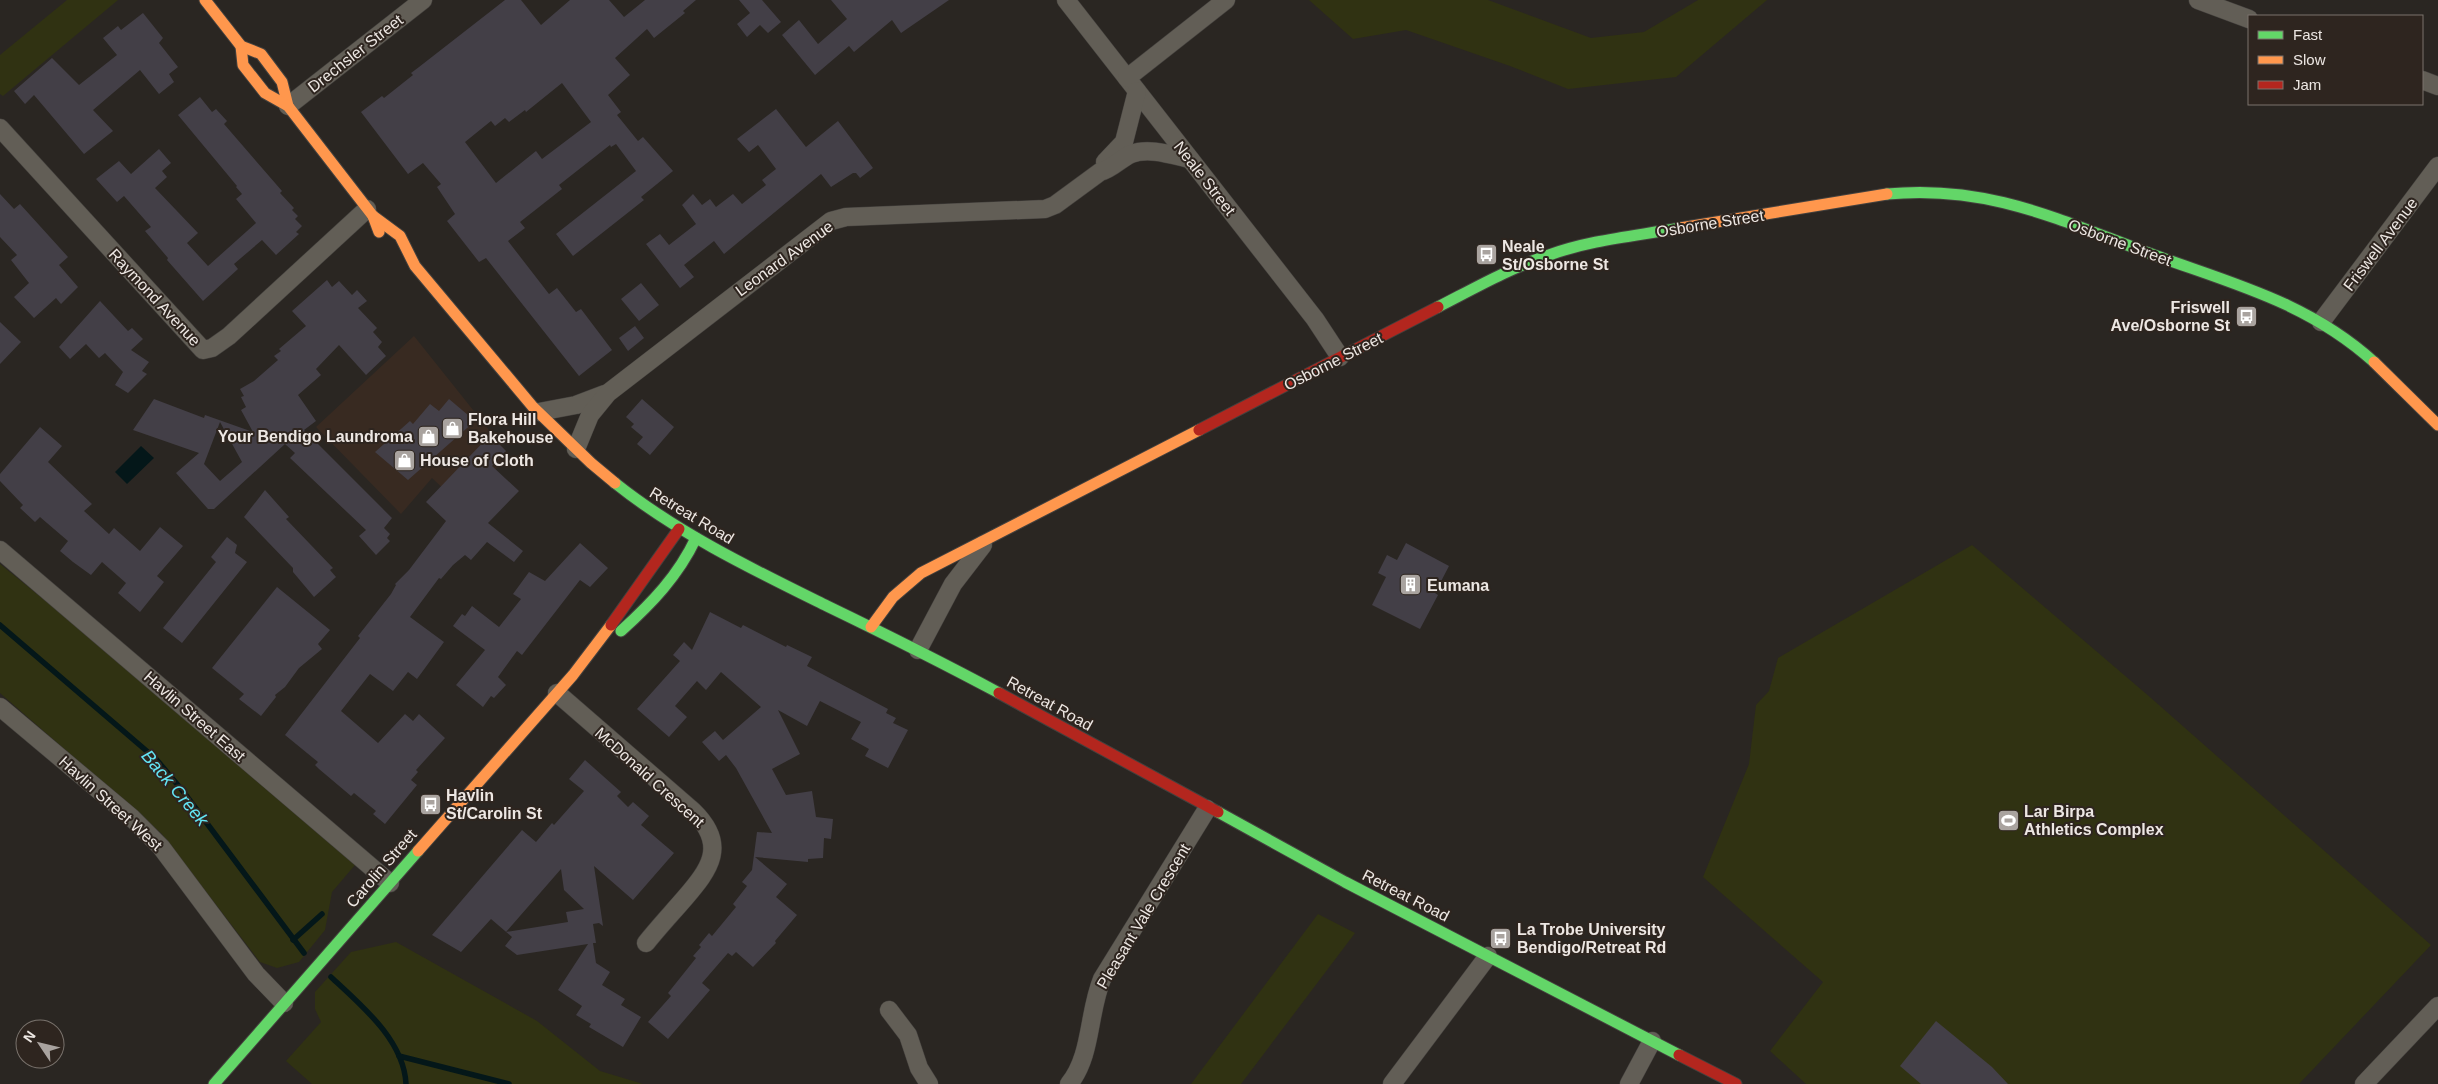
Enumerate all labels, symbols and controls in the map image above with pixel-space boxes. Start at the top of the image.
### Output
street label: Drechsler Street [305,11,407,96]
legend [2248,15,2423,105]
text: Fast [2293,26,2323,43]
text: Slow [2293,51,2326,68]
text: Jam [2293,76,2321,93]
street label: Neale Street [1171,138,1239,219]
street label: Friswell Avenue [2340,194,2421,294]
street label: Osborne Street [1655,207,1766,240]
street label: Osborne Street [2066,216,2174,269]
street label: Leonard Avenue [732,217,836,299]
place label: Neale St/Osborne St [1502,238,1609,273]
bus stop icon: Neale St/Osborne St [1474,243,1498,267]
street label: Raymond Avenue [105,245,204,349]
place label: Friswell Ave/Osborne St [2111,299,2231,334]
bus stop icon: Friswell Ave/Osborne St [2234,304,2258,328]
street label: Osborne Street [1281,329,1386,394]
place label: Flora Hill Bakehouse [468,411,553,446]
shop icon: Flora Hill Bakehouse [440,416,464,440]
shop icon: Your Bendigo Laundroma [417,424,441,448]
place label: Your Bendigo Laundroma [218,428,413,445]
shop icon: House of Cloth [392,448,416,472]
place label: House of Cloth [420,452,534,469]
street label: Retreat Road [647,484,737,547]
building icon: Eumana [1399,573,1423,597]
place label: Eumana [1427,577,1489,594]
street label: Havlin Street East [141,668,249,765]
street label: Retreat Road [1004,673,1095,734]
street label: McDonald Crescent [592,724,708,831]
water label: Back Creek [137,746,213,831]
street label: Havlin Street West [56,753,166,854]
place label: Havlin St/Carolin St [446,787,543,822]
bus stop icon: Havlin St/Carolin St [418,792,442,816]
place label: Lar Birpa Athletics Complex [2024,803,2164,838]
sports icon: Lar Birpa Athletics Complex [1996,808,2020,832]
street label: Carolin Street [343,825,420,911]
street label: Pleasant Vale Crescent [1093,840,1194,992]
street label: Retreat Road [1360,866,1452,925]
place label: La Trobe University Bendigo/Retreat Rd [1517,921,1666,956]
bus stop icon: La Trobe University Bendigo/Retreat Rd [1489,926,1513,950]
north arrow [15,1019,65,1069]
text: N [20,1028,39,1045]

